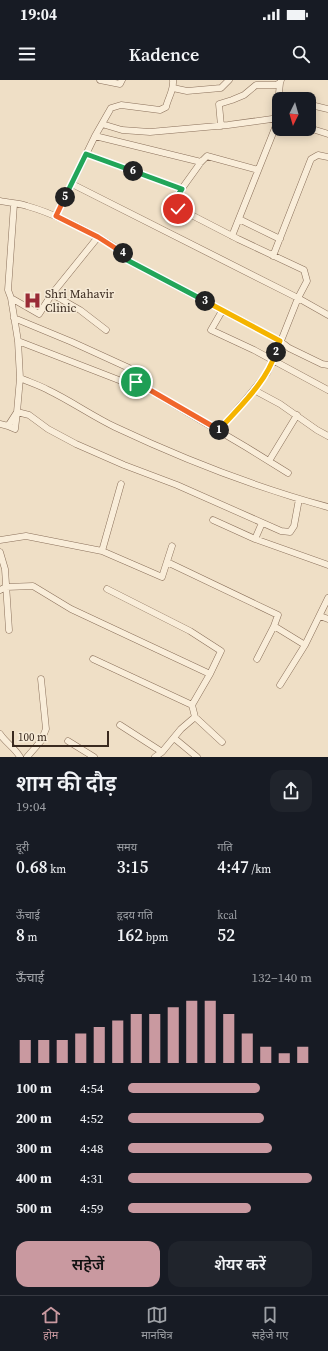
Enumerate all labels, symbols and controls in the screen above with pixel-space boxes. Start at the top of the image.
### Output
text: 19:04 [20,4,57,25]
text: Kadence [129,42,199,67]
icon: menu [16,43,38,65]
icon: search [290,43,312,65]
north arrow [272,92,316,136]
map controls [272,92,316,136]
pin: 6 [123,161,143,181]
text: 6 [130,163,136,178]
pin: 5 [55,187,75,207]
text: 5 [62,189,68,204]
pin [161,192,195,226]
icon: check [167,198,189,220]
pin: 4 [113,243,133,263]
text: 4 [120,245,126,260]
place label: Shri Mahavir Clinic [45,286,114,316]
hospital icon: Shri Mahavir Clinic [22,291,42,311]
pin: 3 [195,291,215,311]
text: 3 [202,293,208,308]
pin: 2 [266,342,286,362]
text: 2 [273,344,279,359]
pin [119,365,153,399]
icon: arrive [125,371,147,393]
pin: 1 [209,420,229,440]
text: 1 [216,422,222,437]
scale bar [12,729,109,748]
text: 100 m [18,730,47,745]
text: शाम की दौड़ [16,768,116,798]
button: share [270,770,312,812]
text: 19:04 [16,798,46,815]
text: दूरी [16,840,29,855]
text: समय [117,840,137,855]
text: गति [217,840,233,855]
text: 0.68 [16,855,48,879]
text: 3:15 [117,855,148,879]
text: 4:47 [217,855,249,879]
text: km [48,862,66,877]
text: /km [249,862,271,877]
text: ऊँचाई [16,908,40,923]
text: हृदय गति [117,908,153,923]
text: kcal [217,908,237,923]
text: 8 [16,923,25,947]
text: 162 [117,923,143,947]
text: 52 [217,923,235,947]
text: m [25,930,37,945]
text: bpm [143,930,168,945]
text: ऊँचाई [16,969,44,986]
text: 132–140 m [252,969,312,986]
text: 100 m [16,1080,52,1097]
text: 4:54 [80,1080,103,1097]
text: 200 m [16,1110,52,1127]
text: 4:52 [80,1110,103,1127]
text: 300 m [16,1140,52,1157]
text: 4:48 [80,1140,103,1157]
text: 400 m [16,1170,52,1187]
text: 4:31 [80,1170,103,1187]
text: 500 m [16,1200,52,1217]
text: 4:59 [80,1200,103,1217]
button: सहेजें [16,1241,160,1287]
button: शेयर करें [168,1241,312,1287]
tab: होम [40,1304,62,1343]
tab: मानचित्र [141,1304,173,1343]
tab: सहेजे गए [252,1304,288,1343]

